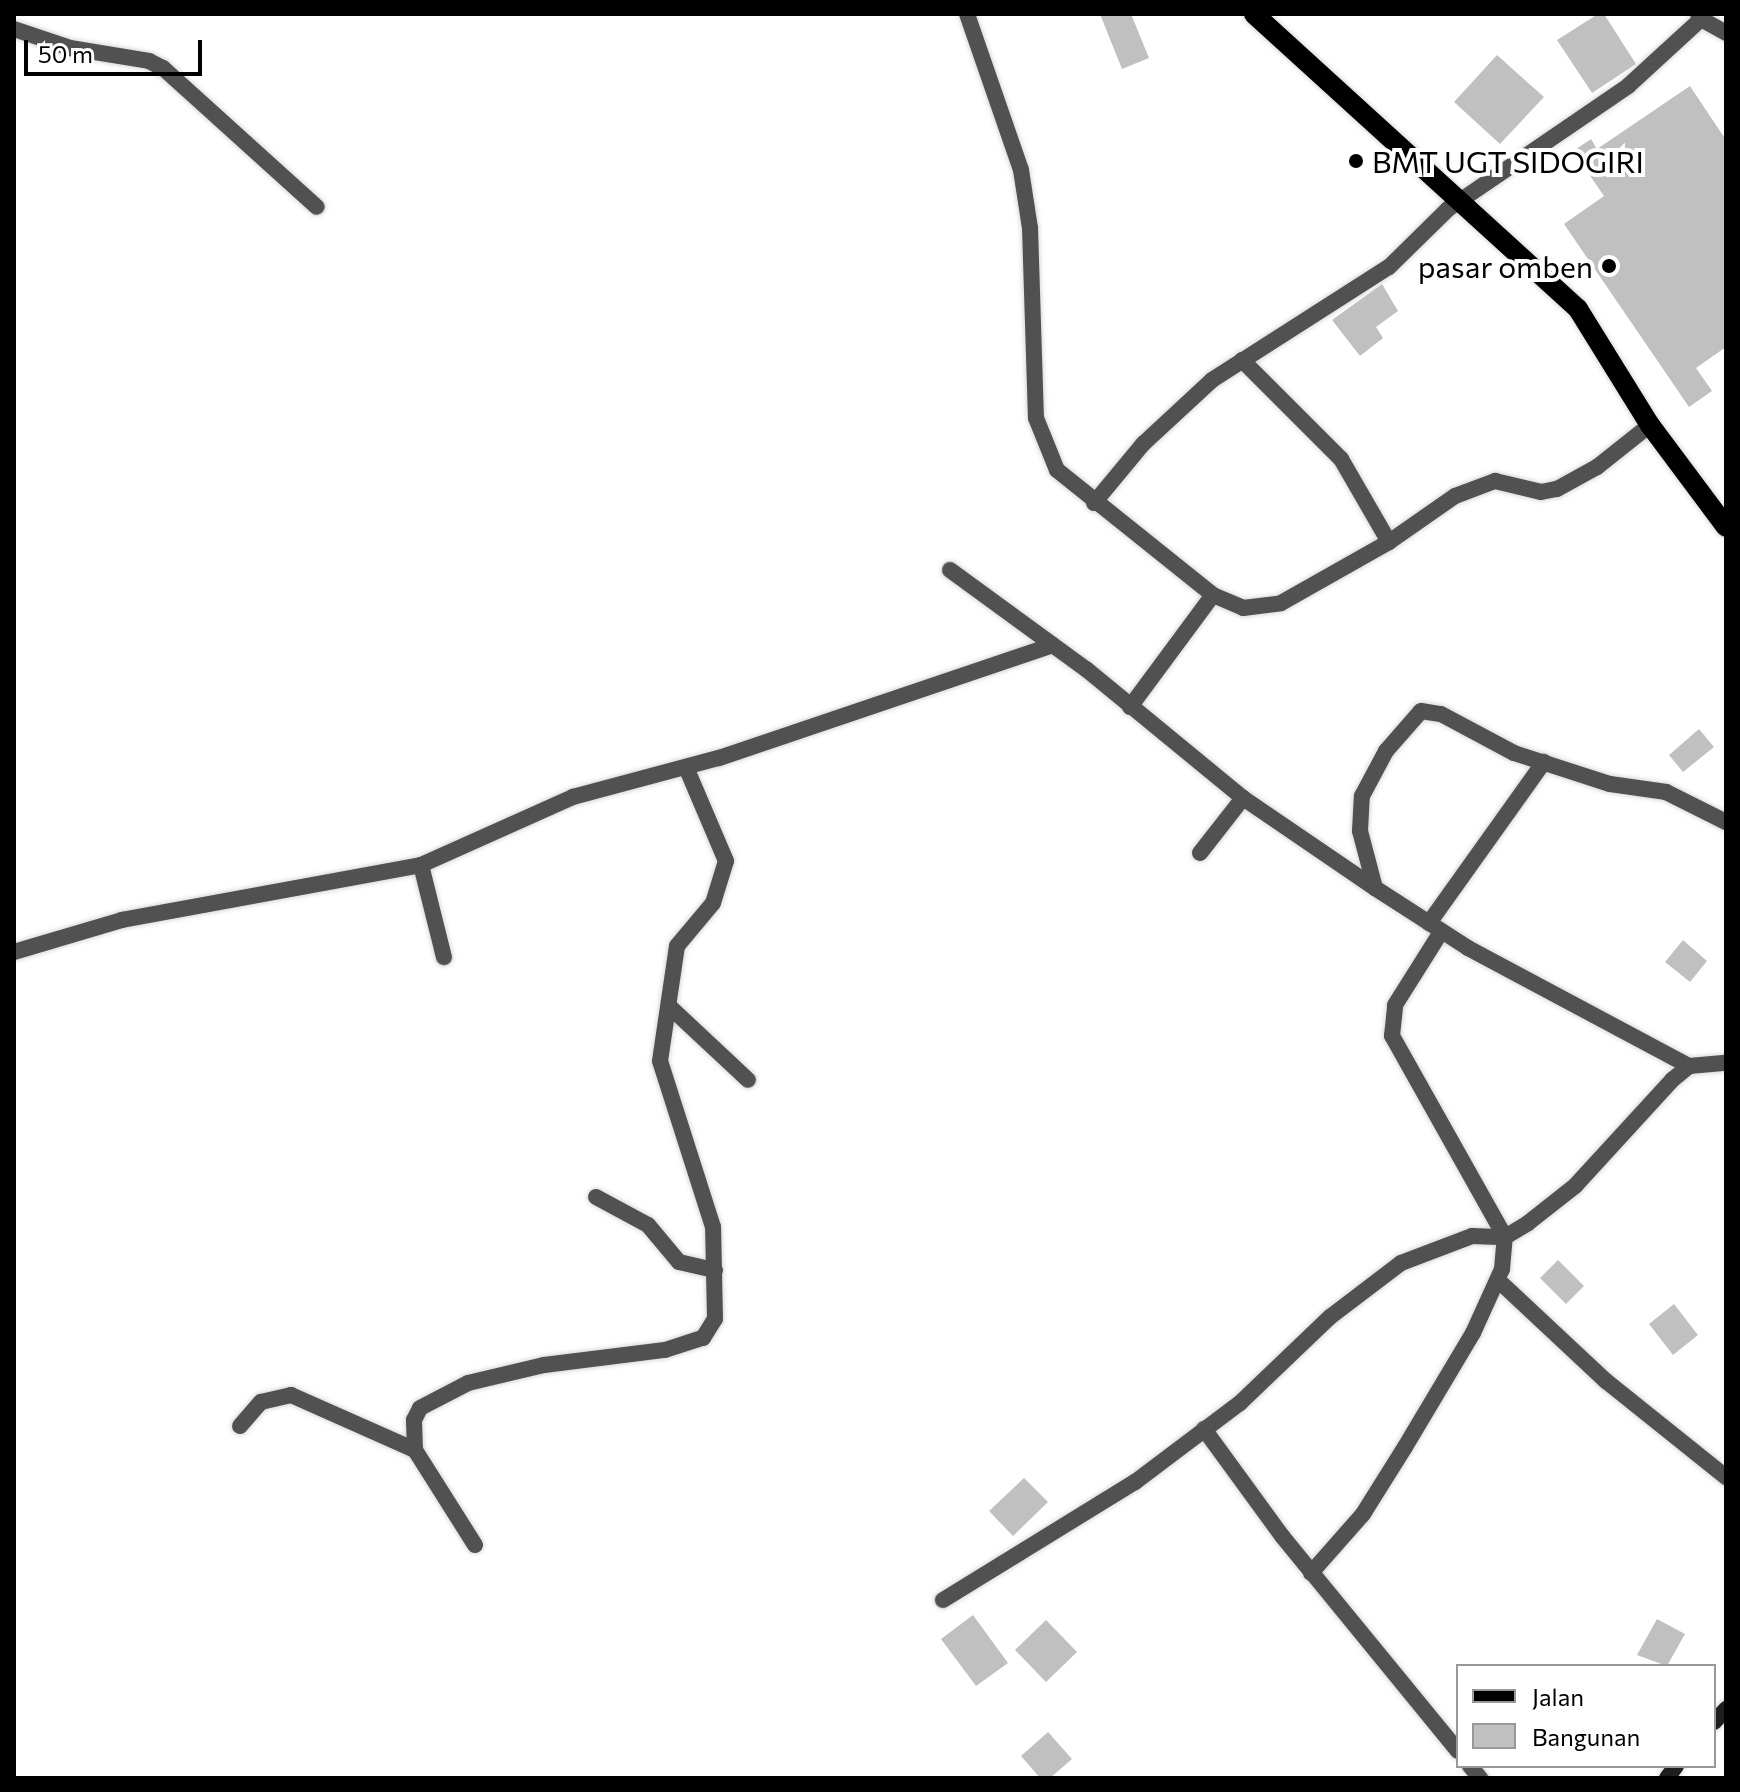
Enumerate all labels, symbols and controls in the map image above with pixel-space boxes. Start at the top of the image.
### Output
scale bar [28,24,206,74]
text: 50 m [38,39,93,68]
place label: BMT UGT SIDOGIRI [1372,143,1644,179]
marker: BMT UGT SIDOGIRI [1347,152,1365,170]
place label: pasar omben [1418,248,1593,284]
marker: pasar omben [1600,257,1618,275]
legend [1456,1664,1716,1768]
text: Jalan [1532,1682,1584,1711]
text: Bangunan [1532,1722,1640,1751]

